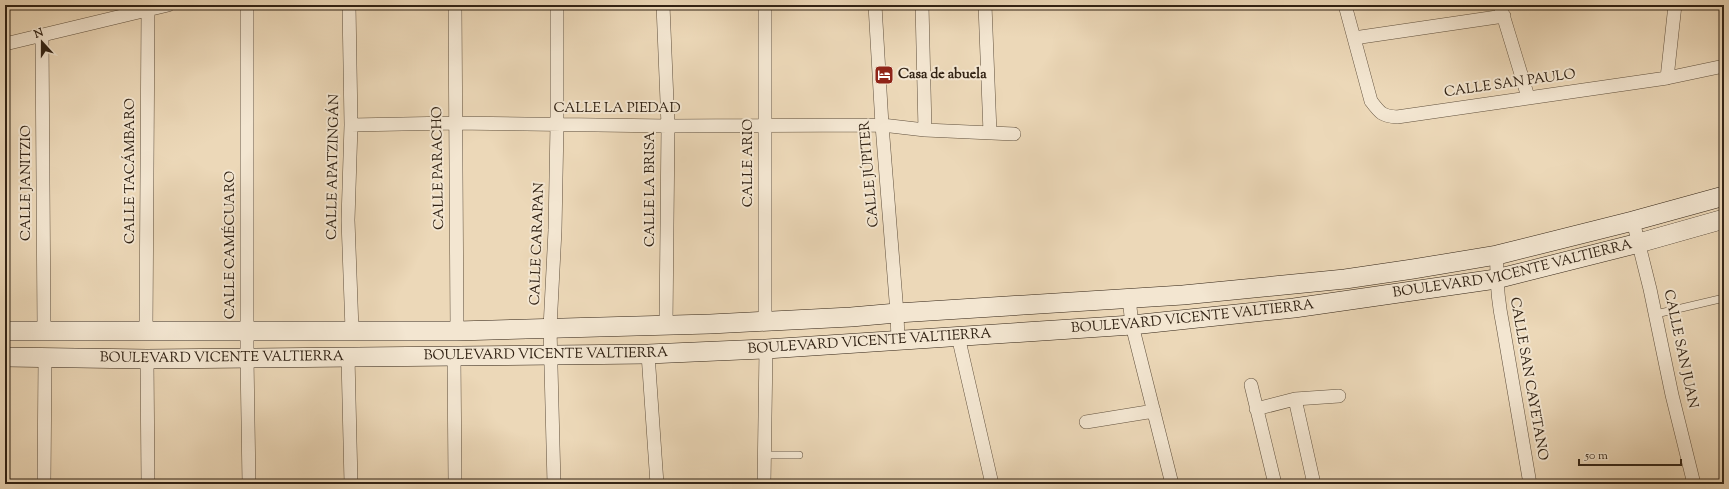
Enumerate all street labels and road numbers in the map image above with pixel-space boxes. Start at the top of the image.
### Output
street label: CALLE SAN PAULO [1443,65,1577,103]
street label: CALLE APATZINGÁN [323,94,345,240]
street label: CALLE TACÁMBARO [121,98,141,244]
street label: CALLE LA PIEDAD [554,99,680,119]
street label: CALLE PARACHO [428,106,450,230]
street label: CALLE ARIO [739,119,759,207]
street label: CALLE JÚPITER [855,120,885,228]
street label: CALLE JANITZIO [17,125,37,241]
street label: CALLE LA BRISA [641,130,661,247]
street label: CALLE CAMÉCUARO [221,171,241,319]
street label: CALLE CARAPAN [526,182,550,306]
street label: BOULEVARD VICENTE VALTIERRA [1392,235,1635,304]
street label: CALLE SAN JUAN [1658,288,1702,410]
street label: BOULEVARD VICENTE VALTIERRA [1070,295,1316,339]
street label: CALLE SAN CAYETANO [1504,296,1552,462]
street label: BOULEVARD VICENTE VALTIERRA [747,324,993,360]
street label: BOULEVARD VICENTE VALTIERRA [424,343,669,366]
street label: BOULEVARD VICENTE VALTIERRA [100,347,345,369]

